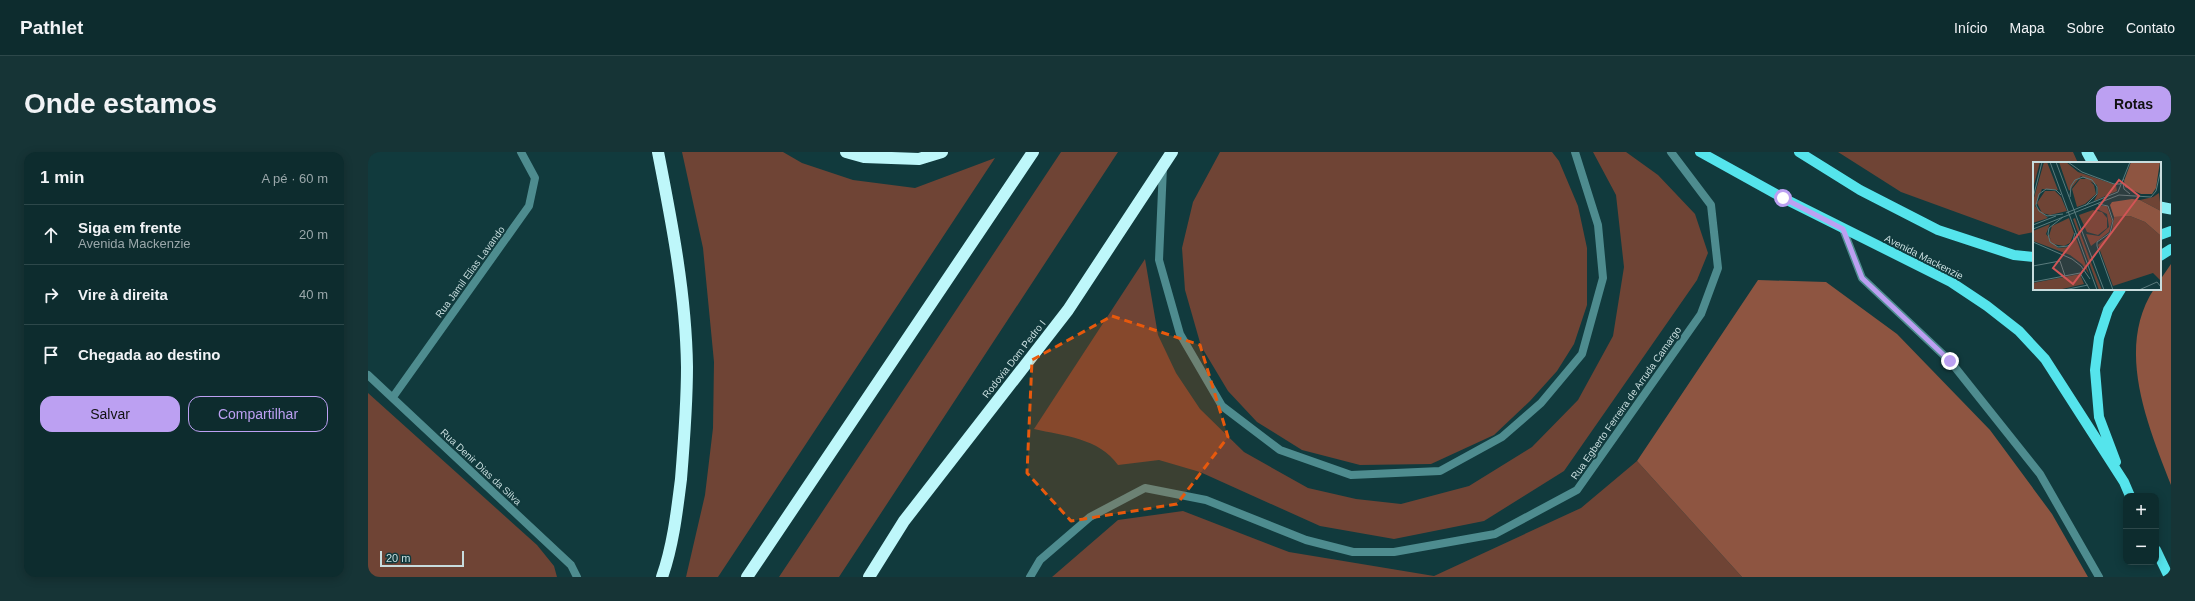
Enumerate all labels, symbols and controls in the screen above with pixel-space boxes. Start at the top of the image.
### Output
text: Pathlet [20,17,83,38]
text: Início [1954,20,1988,36]
text: Mapa [2010,20,2045,36]
text: Sobre [2067,20,2104,36]
text: Contato [2126,20,2175,36]
button: Rotas [2096,86,2171,122]
text: Onde estamos [24,88,217,119]
inset map [2033,162,2161,290]
text: 1 min [40,168,84,187]
text: A pé · 60 m [262,171,328,186]
route start [1774,189,1792,207]
text: Siga em frente [78,219,181,236]
icon: ahead [40,224,62,246]
street label: Rua Jamil Elias Lavando [433,224,507,320]
text: 20 m [299,227,328,242]
street label: Avenida Mackenzie [1883,232,1965,282]
text: Avenida Mackenzie [78,236,191,251]
icon: right [40,284,62,306]
text: Vire à direita [78,286,168,303]
text: 40 m [299,287,328,302]
street label: Rodovia Dom Pedro I [980,318,1048,400]
street label: Rua Egberto Ferreira de Arruda Camargo [1569,324,1684,482]
icon: arrive [40,344,62,366]
text: Chegada ao destino [78,346,221,363]
route end [1941,352,1959,370]
button: Salvar [40,396,180,432]
button: Compartilhar [188,396,328,432]
street label: Rua Denir Dias da Silva [438,427,524,508]
map controls [2123,493,2159,565]
button: + [2123,493,2159,529]
button: − [2123,529,2159,565]
scale bar [380,549,464,568]
text: 20 m [386,552,410,564]

